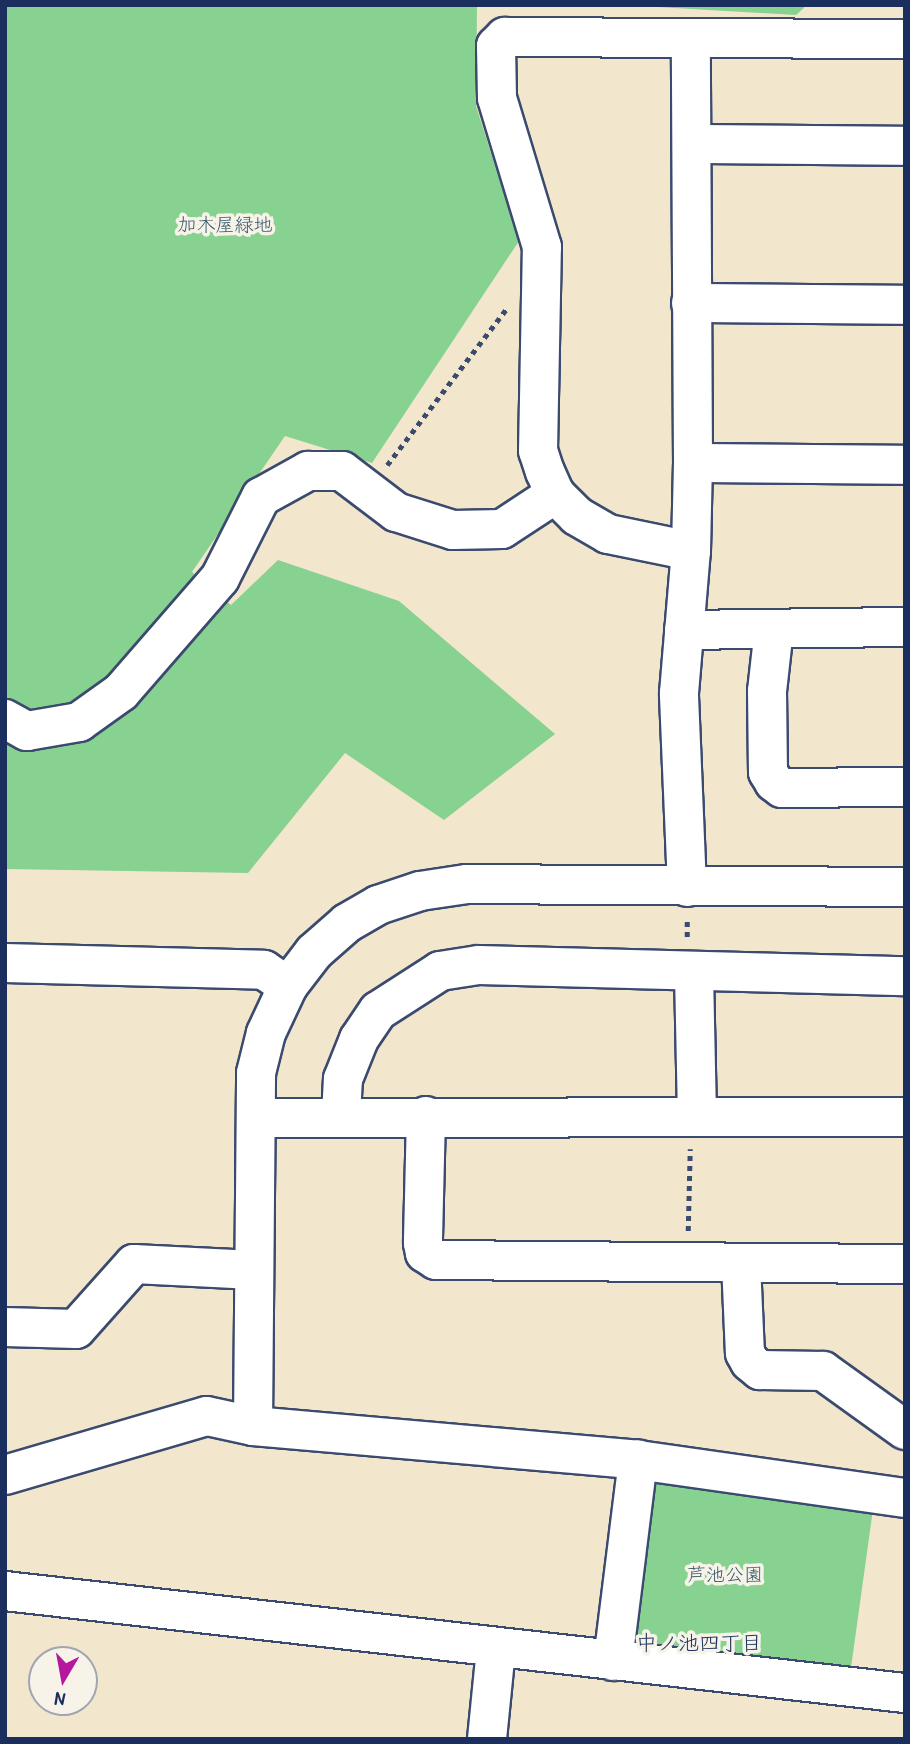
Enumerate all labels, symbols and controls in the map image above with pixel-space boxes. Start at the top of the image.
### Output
park label: 加木屋緑地 [178,214,272,236]
park label: 芦池公園 [687,1564,763,1586]
district label: 中ノ池四丁目 [636,1630,762,1656]
north arrow [28,1646,98,1716]
text: N [52,1686,67,1713]

